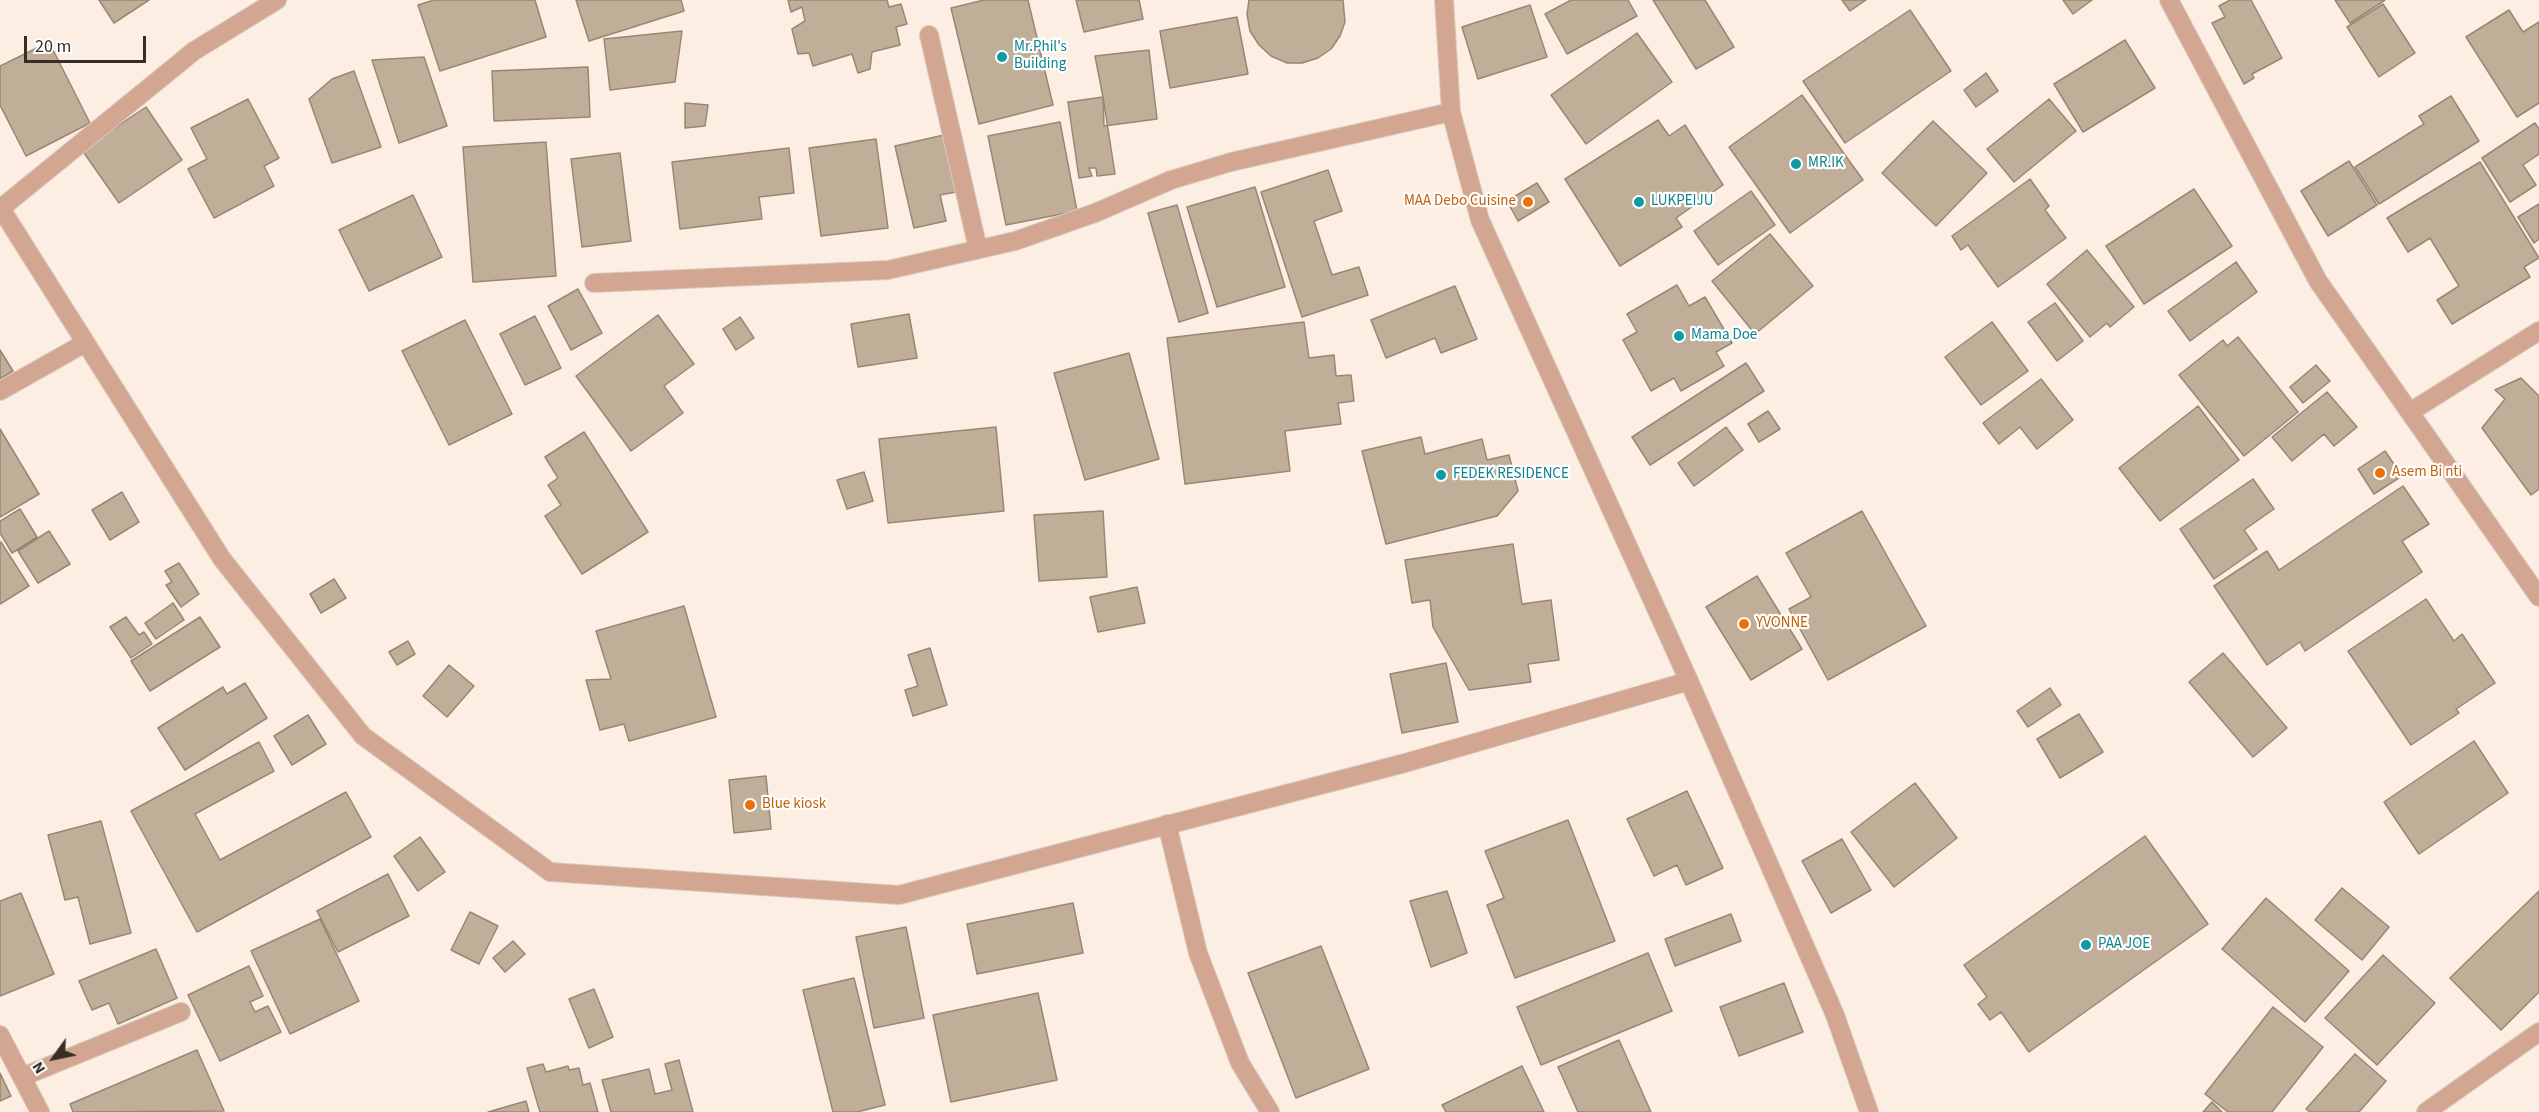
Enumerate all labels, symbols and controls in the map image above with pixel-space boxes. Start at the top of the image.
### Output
scale bar [27,24,148,62]
text: 20 m [35,34,71,59]
place label: Mr.Phil's Building [1014,39,1067,74]
marker: Mr.Phil's Building [995,50,1009,64]
place label: MR.IK [1808,155,1844,173]
marker: MR.IK [1789,157,1803,171]
place label: MAA Debo Cuisine [1404,193,1516,211]
place label: LUKPEIJU [1651,193,1713,211]
marker: MAA Debo Cuisine [1521,195,1535,209]
marker: LUKPEIJU [1632,195,1646,209]
place label: Mama Doe [1691,327,1757,345]
marker: Mama Doe [1672,329,1686,343]
place label: Asem Bi nti [2392,464,2462,482]
place label: FEDEK RESIDENCE [1453,466,1569,484]
marker: Asem Bi nti [2373,466,2387,480]
marker: FEDEK RESIDENCE [1434,468,1448,482]
place label: YVONNE [1756,615,1808,633]
marker: YVONNE [1737,617,1751,631]
place label: Blue kiosk [762,796,826,814]
marker: Blue kiosk [743,798,757,812]
place label: PAA JOE [2098,936,2150,954]
marker: PAA JOE [2079,938,2093,952]
north arrow [24,1028,84,1088]
text: N [27,1057,51,1078]

